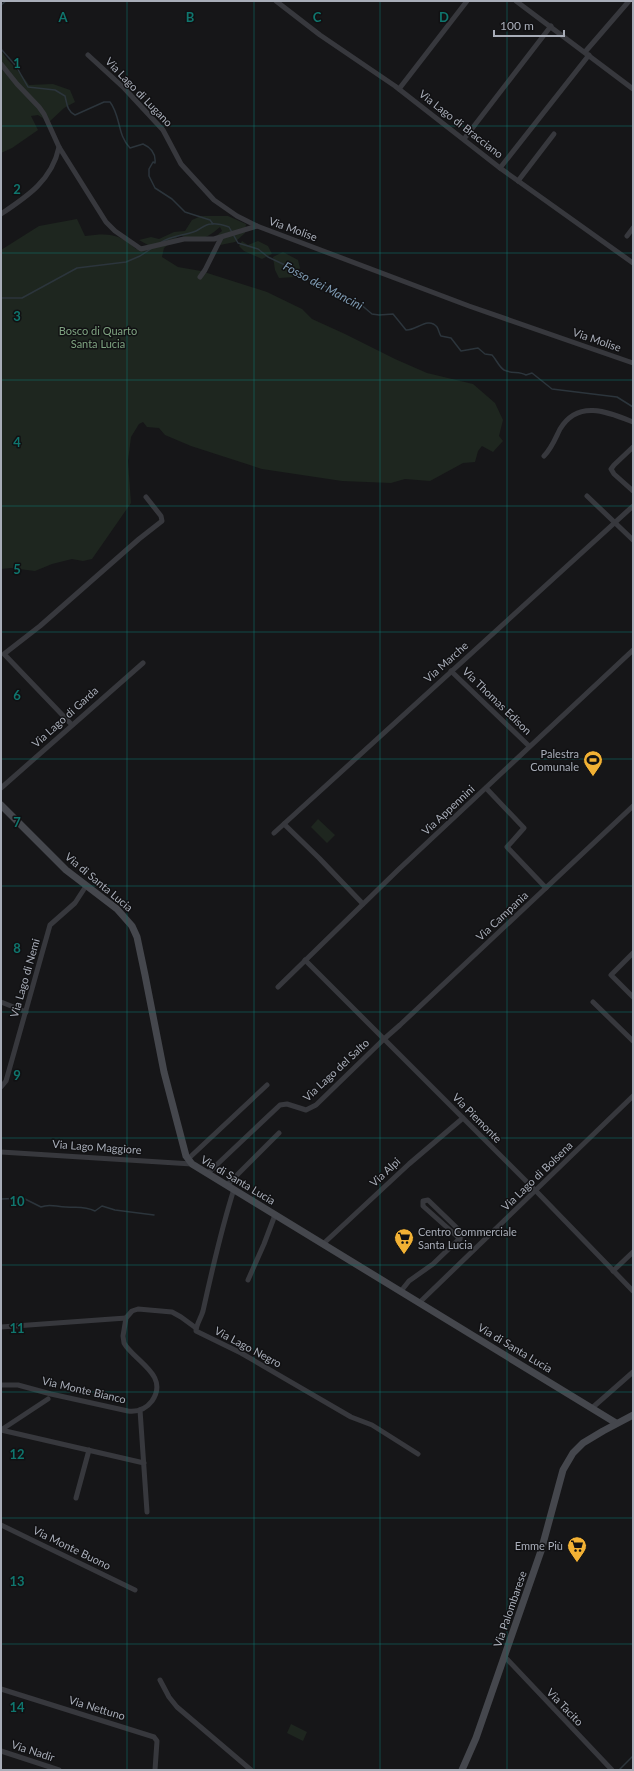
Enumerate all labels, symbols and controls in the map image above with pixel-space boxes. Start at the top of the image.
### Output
text: A [57,9,68,25]
text: B [186,9,195,25]
text: C [313,9,322,25]
text: D [439,9,449,25]
scale bar [494,12,564,38]
text: 100 m [500,18,534,33]
street label: Via Lago di Lugano [103,54,176,129]
text: 1 [13,55,21,71]
street label: Via Lago di Bracciano [417,87,506,160]
text: 2 [13,181,21,197]
street label: Via Molise [267,214,319,243]
water label: Fosso dei Mancini [281,258,366,313]
text: 3 [13,308,21,324]
park label: Bosco di Quarto Santa Lucia [59,324,137,350]
street label: Via Molise [571,325,623,354]
text: 4 [13,434,21,450]
text: 5 [13,561,21,577]
street label: Via Marche [421,638,471,685]
street label: Via Thomas Edison [460,664,535,737]
street label: Via Lago di Garda [29,683,100,750]
text: 6 [13,687,21,703]
place label: Palestra Comunale [530,747,579,773]
sports icon: Palestra Comunale [582,749,604,777]
street label: Via Appennini [419,782,477,837]
text: 7 [13,814,21,830]
street label: Via di Santa Lucia [63,849,136,914]
street label: Via Campania [473,888,530,943]
street label: Via Lago di Nemi [7,937,42,1019]
text: 8 [13,940,21,956]
street label: Via Lago del Salto [300,1036,371,1104]
text: 9 [13,1067,21,1083]
street label: Via Piemonte [450,1090,505,1145]
street label: Via Lago Maggiore [52,1137,142,1156]
street label: Via Lago di Bolsena [498,1138,575,1213]
street label: Via di Santa Lucia [199,1152,278,1207]
street label: Via Alpi [367,1154,403,1189]
text: 10 [9,1193,25,1209]
place label: Centro Commerciale Santa Lucia [418,1225,517,1251]
supermarket icon: Centro Commerciale Santa Lucia [393,1227,415,1255]
text: 11 [9,1320,25,1336]
street label: Via di Santa Lucia [476,1320,555,1375]
street label: Via Lago Negro [213,1323,284,1370]
street label: Via Monte Bianco [41,1374,127,1406]
text: 12 [9,1446,25,1462]
street label: Via Monte Buono [31,1523,113,1572]
supermarket icon: Emme Più [566,1535,588,1563]
place label: Emme Più [515,1539,563,1552]
street label: Via Palombarese [490,1569,529,1649]
text: 13 [9,1573,25,1589]
street label: Via Tacito [544,1685,586,1728]
street label: Via Nettuno [67,1693,127,1722]
text: 14 [9,1699,25,1715]
street label: Via Nadir [10,1737,57,1764]

